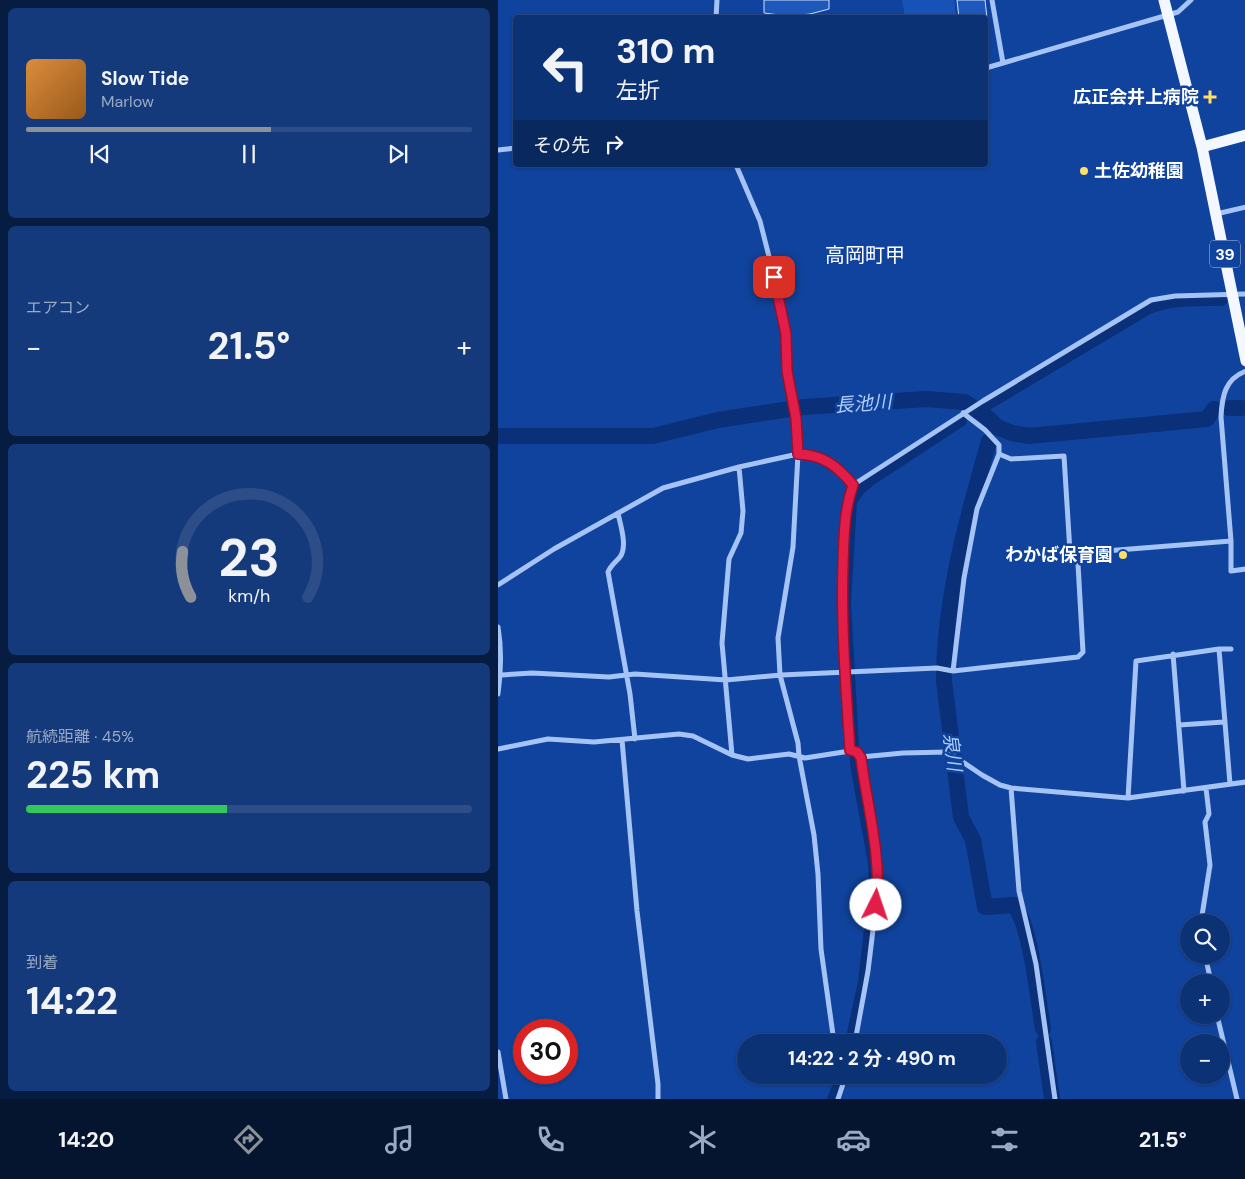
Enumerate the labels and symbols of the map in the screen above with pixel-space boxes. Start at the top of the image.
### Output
place label: 広正会井上病院 [1073,85,1199,109]
marker: 広正会井上病院 [1203,90,1217,104]
place label: 土佐幼稚園 [1094,159,1184,183]
marker: 土佐幼稚園 [1078,165,1090,177]
road number: 39 [1210,240,1240,268]
district label: 高岡町甲 [825,242,905,268]
pin [753,256,795,298]
water label: 長池川 [834,389,894,418]
place label: わかば保育園 [1005,543,1113,567]
marker: わかば保育園 [1117,549,1129,561]
water label: 泉川 [938,732,967,774]
position arrow [849,878,901,930]
speed limit sign: 30 [513,1019,578,1084]

